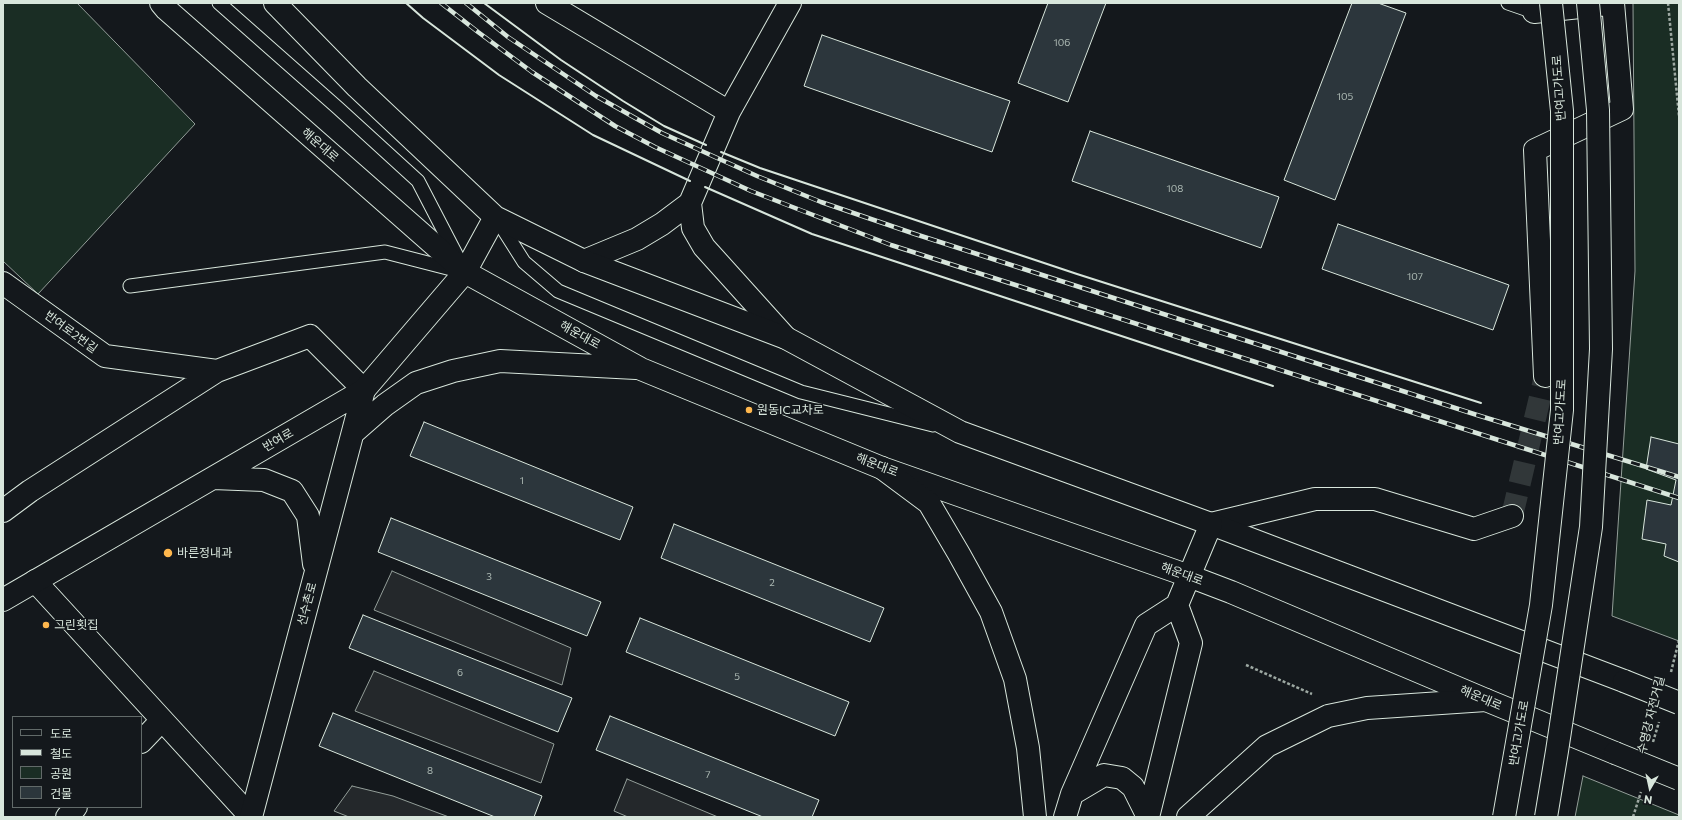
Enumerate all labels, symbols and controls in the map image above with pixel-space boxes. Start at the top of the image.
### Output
house number: 106 [1054,37,1070,49]
street label: 반여고가도로 [1550,54,1568,122]
house number: 105 [1337,91,1353,103]
street label: 해운대로 [299,125,341,165]
house number: 108 [1167,183,1183,195]
house number: 107 [1407,271,1423,283]
street label: 반여로2번길 [42,308,100,356]
street label: 해운대로 [557,318,603,352]
street label: 반여고가도로 [1551,379,1569,445]
place label: 원동IC교차로 [757,403,824,417]
marker: 원동IC교차로 [744,405,754,415]
street label: 반여로 [260,425,296,455]
street label: 해운대로 [854,450,900,480]
house number: 1 [520,475,524,487]
place label: 바른정내과 [177,546,232,560]
marker: 바른정내과 [162,547,174,559]
street label: 해운대로 [1159,560,1205,588]
house number: 3 [486,571,492,583]
house number: 2 [769,577,775,589]
street label: 선수촌로 [294,581,320,627]
place label: 그린횟집 [54,618,98,632]
marker: 그린횟집 [41,620,51,630]
house number: 6 [457,667,463,679]
house number: 5 [734,671,740,683]
street label: 수영강 자전거길 [1634,675,1668,755]
street label: 해운대로 [1458,683,1504,713]
street label: 반여고가도로 [1506,699,1532,767]
legend [12,716,142,808]
text: 도로 [50,726,72,740]
text: 철도 [50,746,72,760]
house number: 8 [427,765,433,777]
text: 공원 [50,766,72,780]
north arrow [1630,768,1670,808]
house number: 7 [705,769,711,781]
text: 건물 [50,786,72,800]
text: N [1643,793,1653,807]

